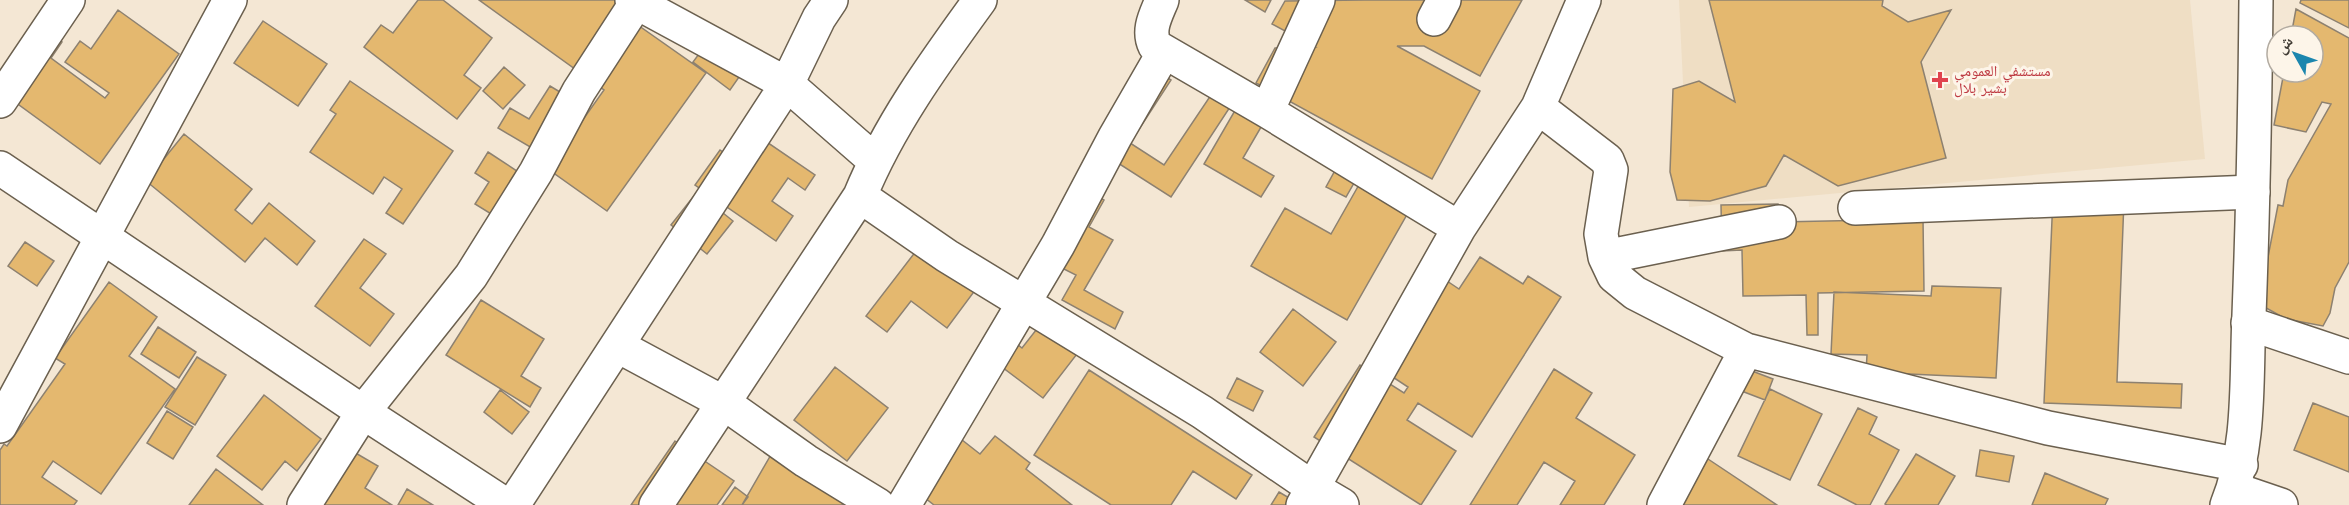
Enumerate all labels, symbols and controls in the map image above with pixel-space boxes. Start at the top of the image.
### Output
north arrow [2265,24,2325,84]
text: ش [2271,32,2297,57]
place label: مستشفي العمومي بشير بلال [1954,62,2051,98]
marker: مستشفي العمومي بشير بلال [1931,71,1949,89]

